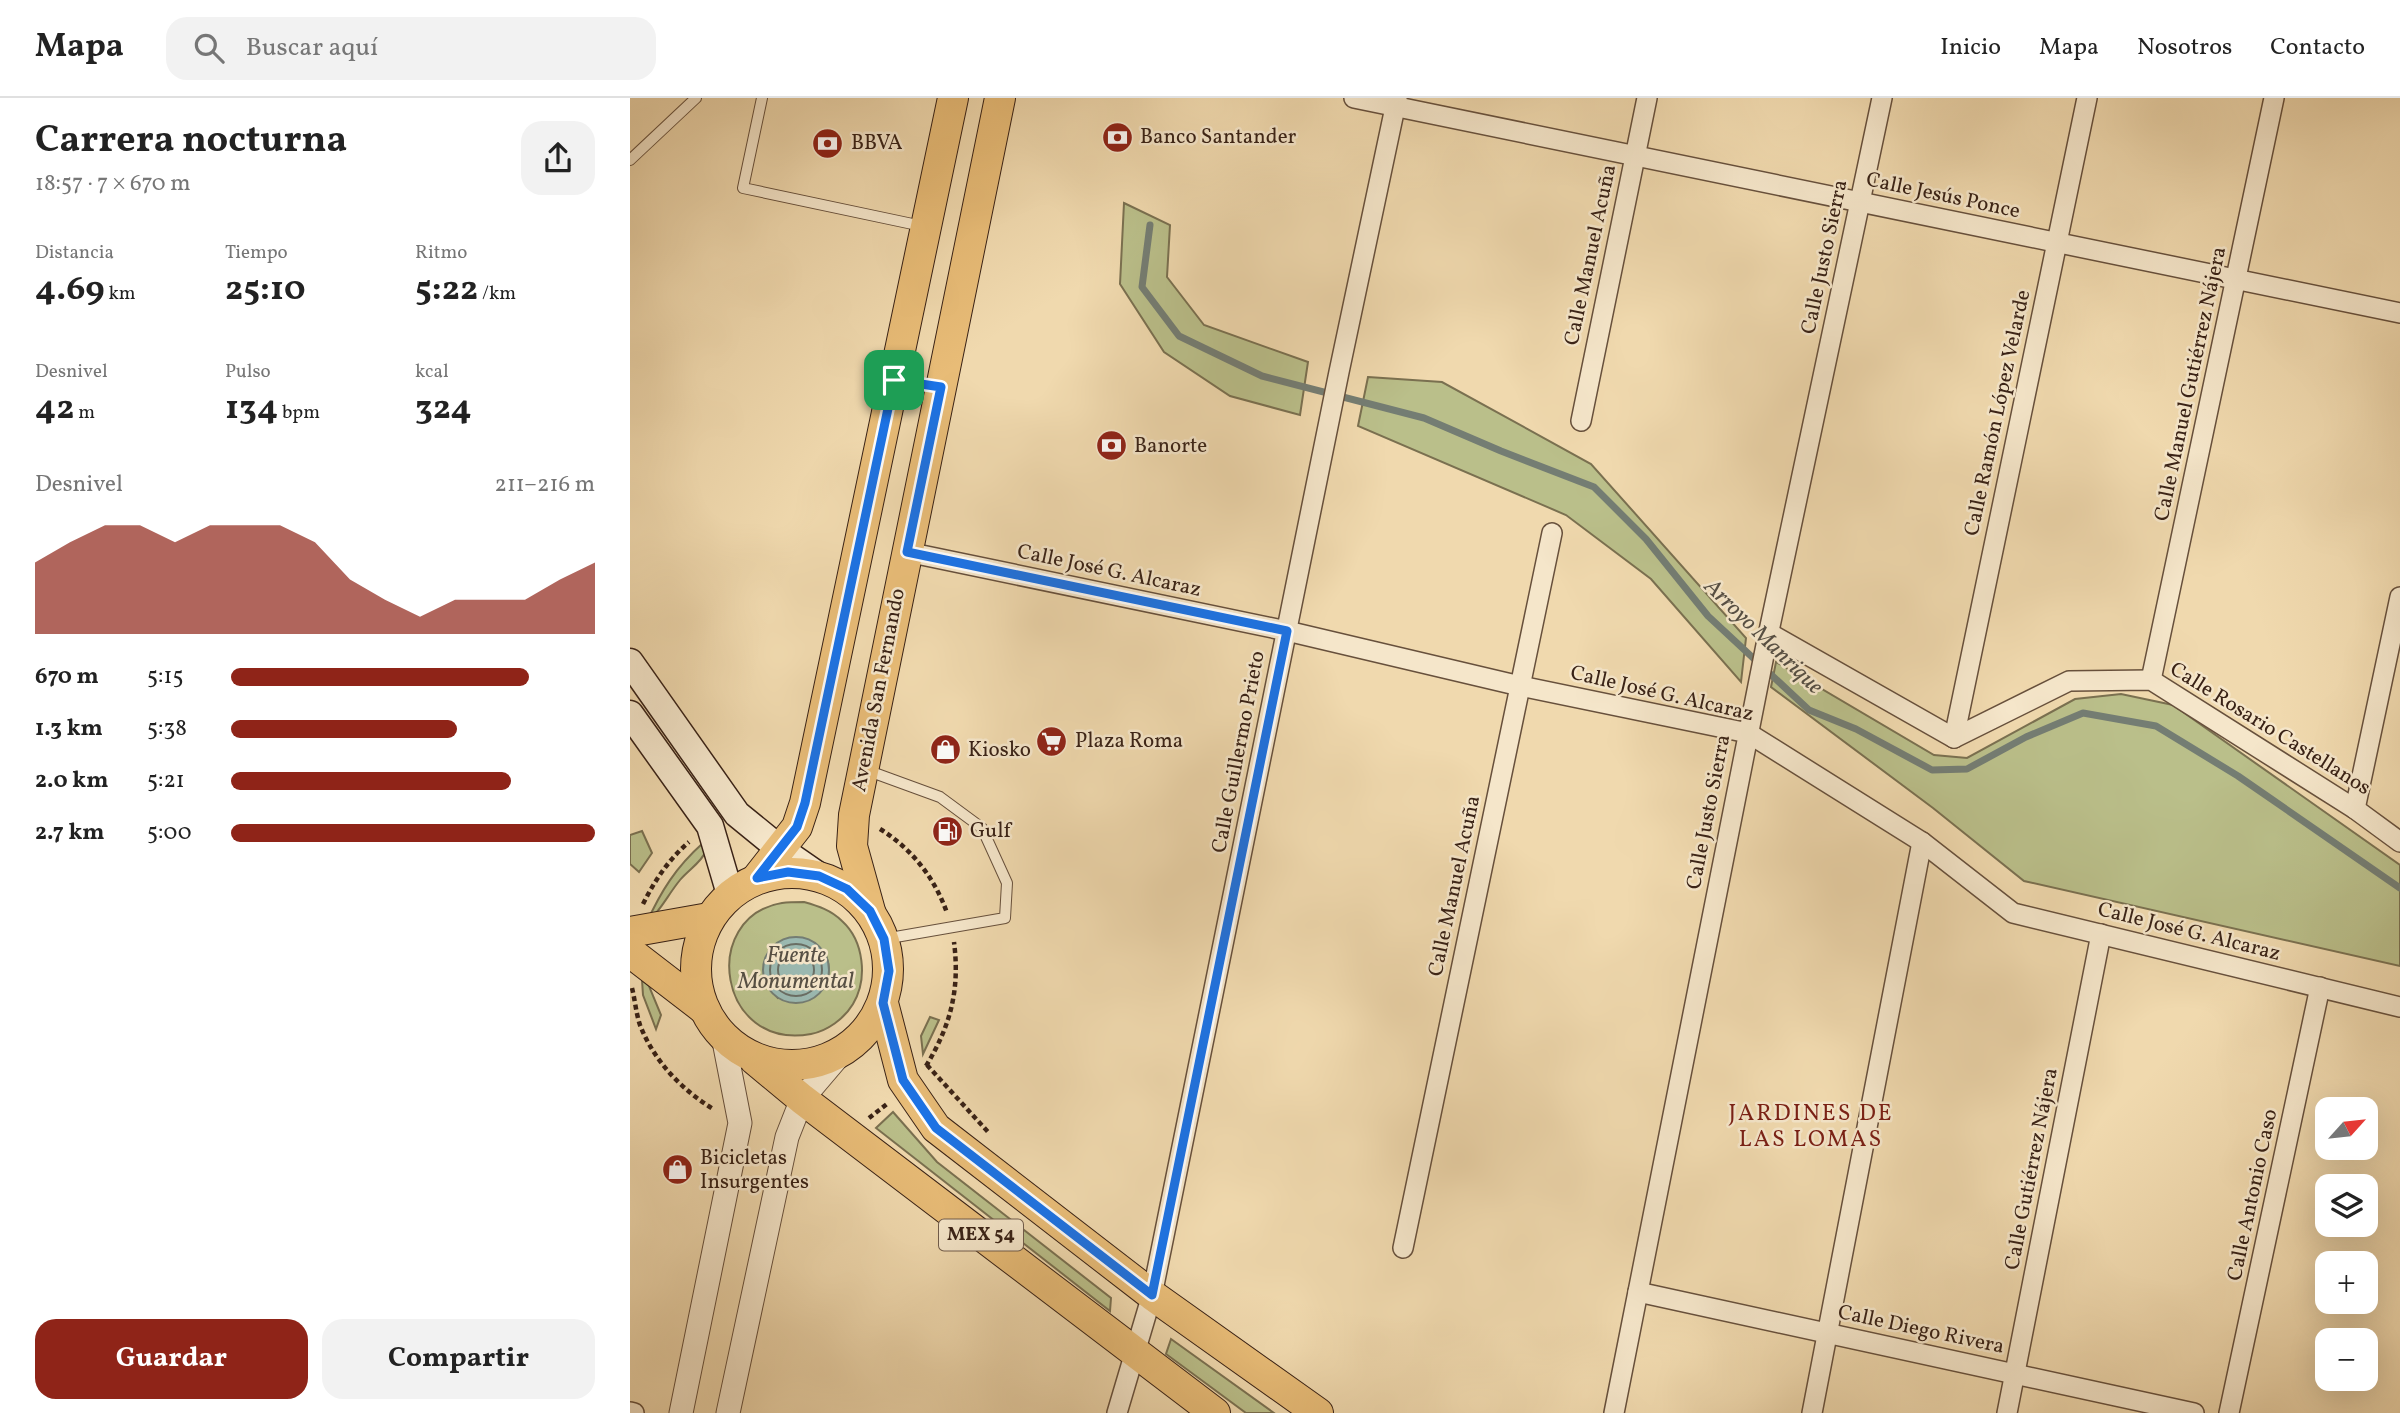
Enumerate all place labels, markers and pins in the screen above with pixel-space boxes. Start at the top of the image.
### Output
bank icon: Banco Santander [1100,120,1134,154]
place label: Banco Santander [1140,123,1297,152]
bank icon: BBVA [811,126,845,160]
place label: BBVA [851,129,903,158]
pin [864,350,924,410]
bank icon: Banorte [1094,429,1128,463]
place label: Banorte [1134,432,1207,461]
supermarket icon: Plaza Roma [1035,724,1069,758]
place label: Plaza Roma [1075,727,1183,756]
shop icon: Kiosko [928,733,962,767]
place label: Kiosko [968,736,1031,765]
fuel station icon: Gulf [930,814,964,848]
place label: Gulf [970,817,1012,846]
place label: Bicicletas Insurgentes [700,1144,809,1197]
shop icon: Bicicletas Insurgentes [660,1153,694,1187]

